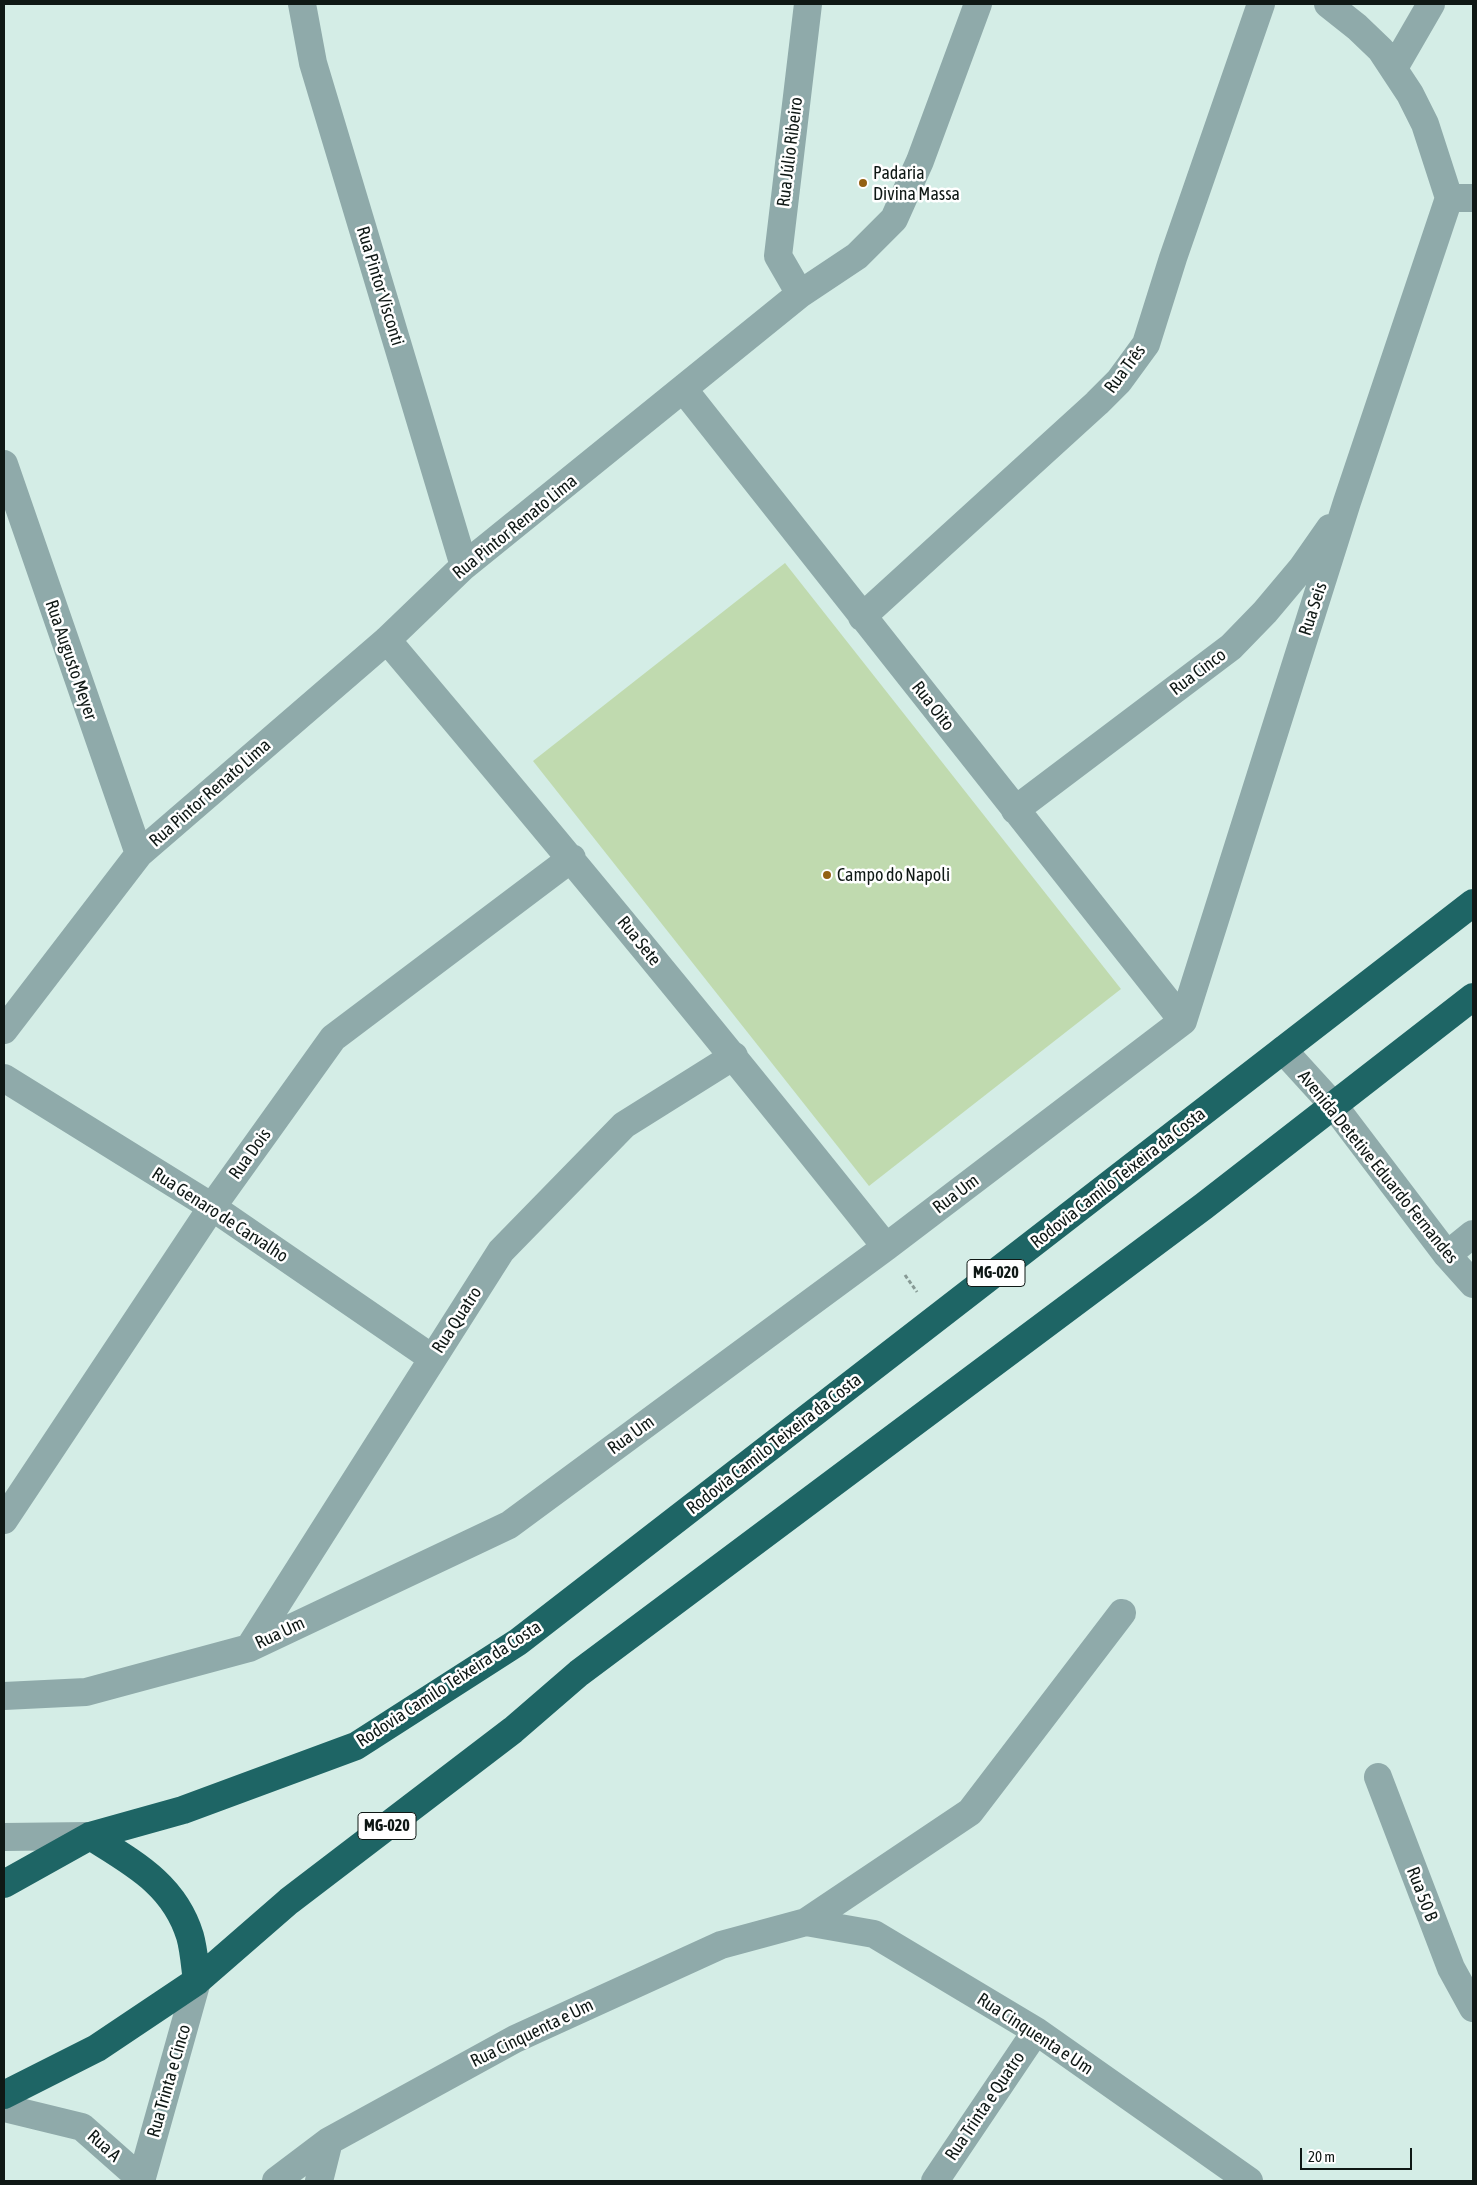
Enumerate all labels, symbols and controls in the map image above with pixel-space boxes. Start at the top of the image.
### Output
street label: Rua Júlio Ribeiro [773,96,807,208]
place label: Padaria Divina Massa [873,162,960,204]
marker: Padaria Divina Massa [857,177,869,189]
street label: Rua Pintor Visconti [352,224,408,348]
street label: Rua Três [1100,340,1150,398]
street label: Rua Pintor Renato Lima [448,470,582,584]
street label: Rua Seis [1294,580,1332,638]
street label: Rua Augusto Meyer [40,597,102,723]
street label: Rua Cinco [1166,644,1230,700]
street label: Rua Oito [907,677,959,735]
street label: Rua Pintor Renato Lima [145,734,275,852]
place label: Campo do Napoli [837,864,950,886]
marker: Campo do Napoli [821,869,833,881]
street label: Rua Sete [613,912,665,970]
street label: Avenida Detetive Eduardo Fernandes [1293,1066,1463,1268]
street label: Rodovia Camilo Teixeira da Costa [1026,1103,1210,1253]
street label: Rua Dois [224,1124,276,1184]
street label: Rua Genaro de Carvalho [148,1163,292,1267]
street label: Rua Um [929,1170,983,1218]
road number: MG-020 [967,1260,1025,1286]
street label: Rua Quatro [428,1283,486,1357]
street label: Rodovia Camilo Teixeira da Costa [682,1369,866,1519]
street label: Rua Um [604,1411,658,1459]
street label: Rua Um [252,1612,308,1654]
street label: Rodovia Camilo Teixeira da Costa [353,1616,545,1752]
road number: MG-020 [358,1812,416,1840]
street label: Rua 50 B [1402,1864,1442,1924]
street label: Rua Cinquenta e Um [973,1988,1097,2080]
street label: Rua Cinquenta e Um [467,1994,597,2072]
street label: Rua Trinta e Cinco [143,2022,195,2140]
street label: Rua Trinta e Quatro [941,2047,1029,2165]
street label: Rua A [83,2125,125,2167]
scale bar [1302,2138,1414,2170]
text: 20 m [1308,2148,1335,2165]

